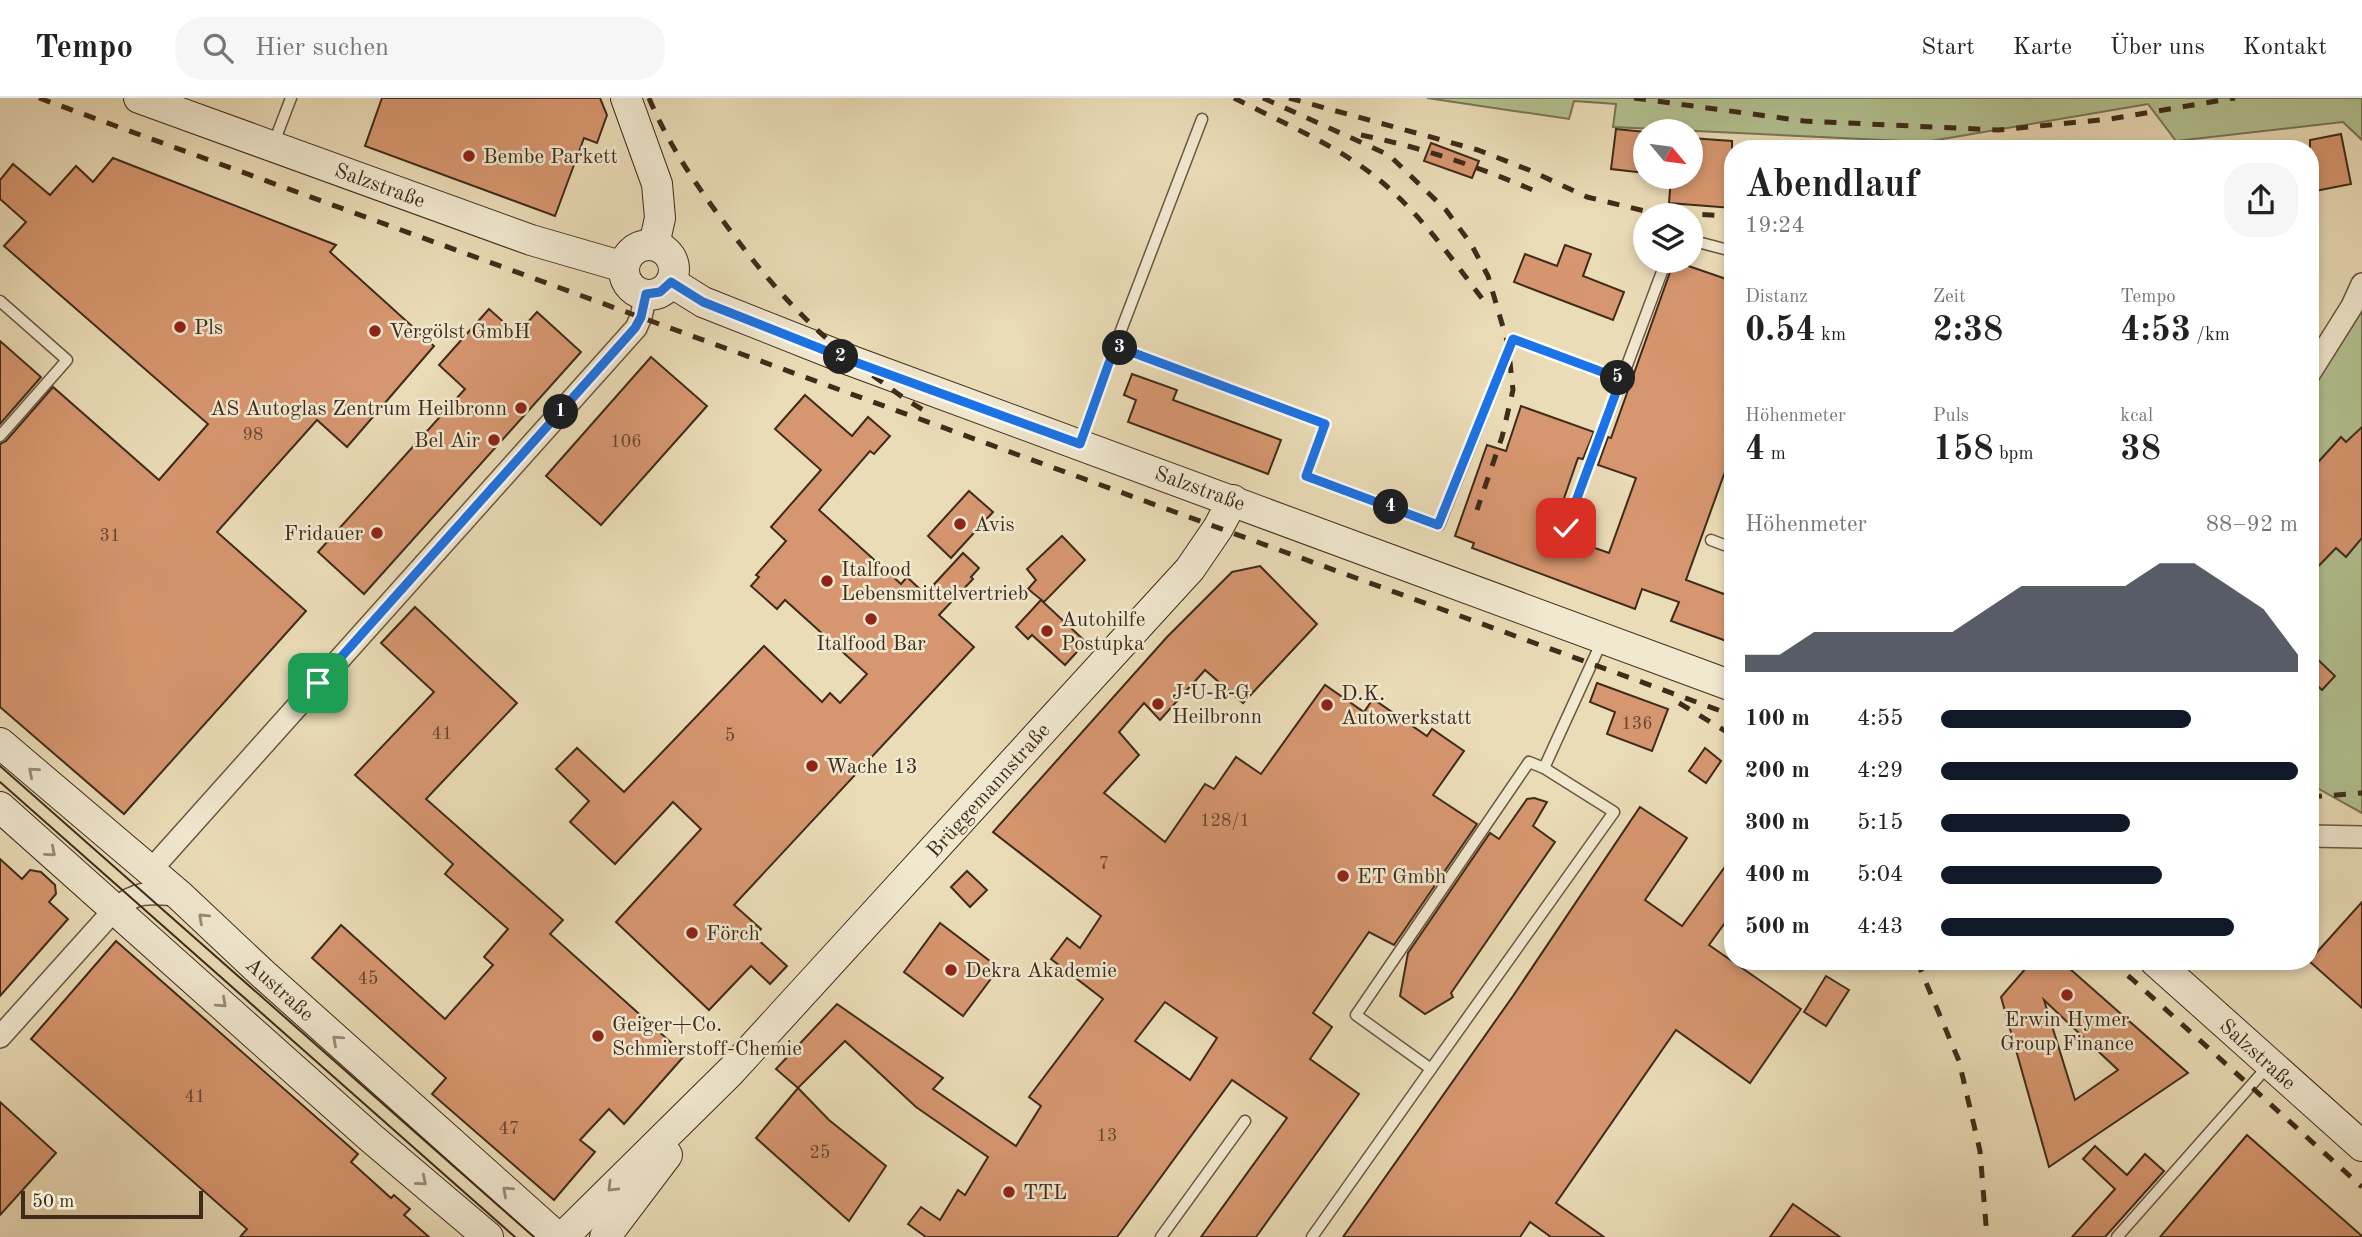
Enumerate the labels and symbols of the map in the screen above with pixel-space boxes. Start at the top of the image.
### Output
north arrow [1633,119,1703,189]
place label: Bembe Parkett [483,147,618,168]
marker: Bembe Parkett [461,148,477,164]
street label: Salzstraße [332,160,427,212]
place label: Pls [194,318,223,339]
marker: Pls [172,319,188,335]
place label: Vergölst GmbH [389,322,530,343]
marker: Vergölst GmbH [367,323,383,339]
pin: 3 [1102,330,1138,366]
pin: 2 [824,340,858,374]
pin: 5 [1600,360,1636,396]
pin: 1 [544,394,578,430]
place label: AS Autoglas Zentrum Heilbronn [210,399,507,420]
marker: AS Autoglas Zentrum Heilbronn [513,400,529,416]
house number: 98 [243,426,263,444]
place label: Bel Air [414,431,480,452]
marker: Bel Air [486,432,502,448]
house number: 106 [610,433,642,451]
street label: Salzstraße [1152,463,1247,515]
pin: 4 [1374,490,1408,524]
pin [1536,498,1596,558]
place label: Avis [974,515,1015,536]
marker: Avis [952,516,968,532]
place label: Fridauer [284,524,363,545]
marker: Fridauer [369,525,385,541]
house number: 31 [100,527,120,545]
place label: Italfood Lebensmittelvertrieb [841,560,1028,605]
marker: Italfood Lebensmittelvertrieb [819,573,835,589]
place label: Autohilfe Postupka [1061,610,1145,655]
marker: Italfood Bar [863,611,879,627]
marker: Autohilfe Postupka [1039,623,1055,639]
place label: Italfood Bar [816,634,926,655]
pin [288,653,348,713]
place label: J⁃U⁃R⁃G Heilbronn [1172,683,1262,728]
place label: D.K. Autowerkstatt [1341,684,1472,729]
marker: J⁃U⁃R⁃G Heilbronn [1150,696,1166,712]
marker: D.K. Autowerkstatt [1319,697,1335,713]
house number: 136 [1621,715,1653,733]
street label: Brüggemannstraße [924,720,1055,862]
house number: 41 [432,725,452,743]
house number: 5 [725,727,735,745]
place label: Wache 13 [826,757,918,778]
marker: Wache 13 [804,758,820,774]
one-way arrow [28,768,41,780]
house number: 128/1 [1200,812,1250,830]
one-way arrow [43,844,56,856]
house number: 7 [1099,855,1109,873]
place label: ET Gmbh [1357,867,1446,888]
marker: ET Gmbh [1335,868,1351,884]
one-way arrow [198,913,211,926]
place label: Förch [706,924,760,945]
marker: Förch [684,925,700,941]
street label: Austraße [241,954,317,1026]
place label: Dekra Akademie [965,961,1117,982]
marker: Dekra Akademie [943,962,959,978]
house number: 45 [358,970,378,988]
marker: Erwin Hymer Group Finance [2059,987,2075,1003]
one-way arrow [214,994,227,1007]
place label: Erwin Hymer Group Finance [2000,1010,2134,1055]
place label: Geiger+Co. Schmierstoff-Chemie [612,1015,802,1060]
street label: Salzstraße [2215,1016,2299,1095]
marker: Geiger+Co. Schmierstoff-Chemie [590,1028,606,1044]
one-way arrow [332,1036,345,1048]
house number: 41 [185,1088,205,1106]
house number: 47 [499,1120,519,1138]
house number: 13 [1097,1127,1117,1145]
house number: 25 [810,1144,830,1162]
one-way arrow [414,1173,427,1185]
one-way arrow [608,1179,621,1192]
place label: TTL [1023,1183,1067,1204]
marker: TTL [1001,1184,1017,1200]
one-way arrow [502,1187,515,1199]
scale bar [21,1188,203,1220]

